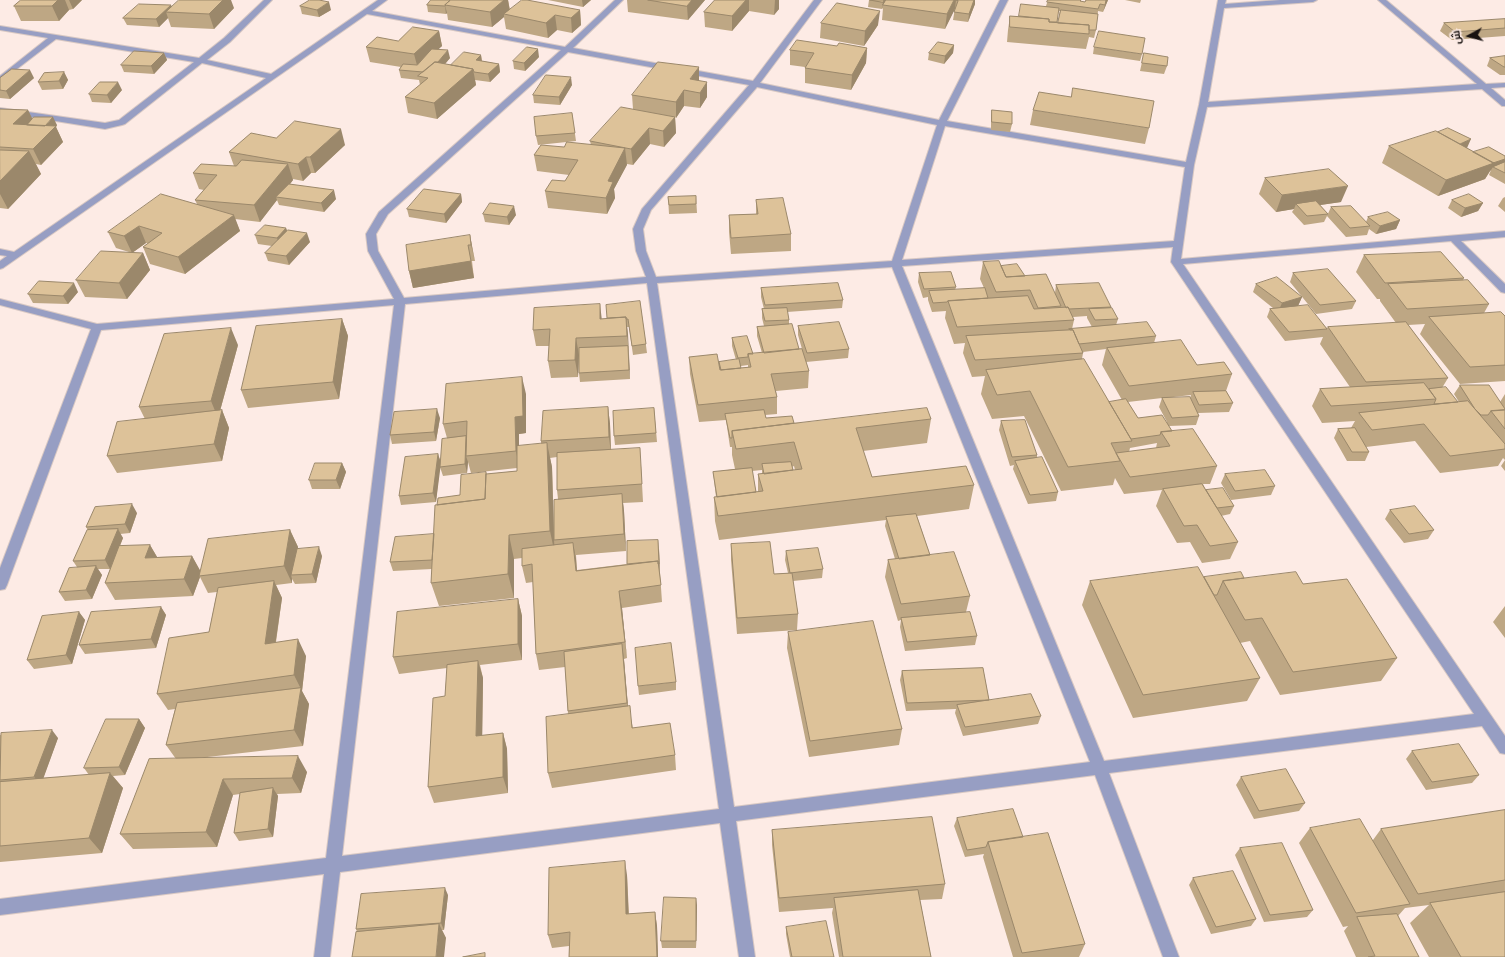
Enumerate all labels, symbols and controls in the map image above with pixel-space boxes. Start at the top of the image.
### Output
north arrow [1449,16,1489,56]
text: ش [1448,30,1465,45]

